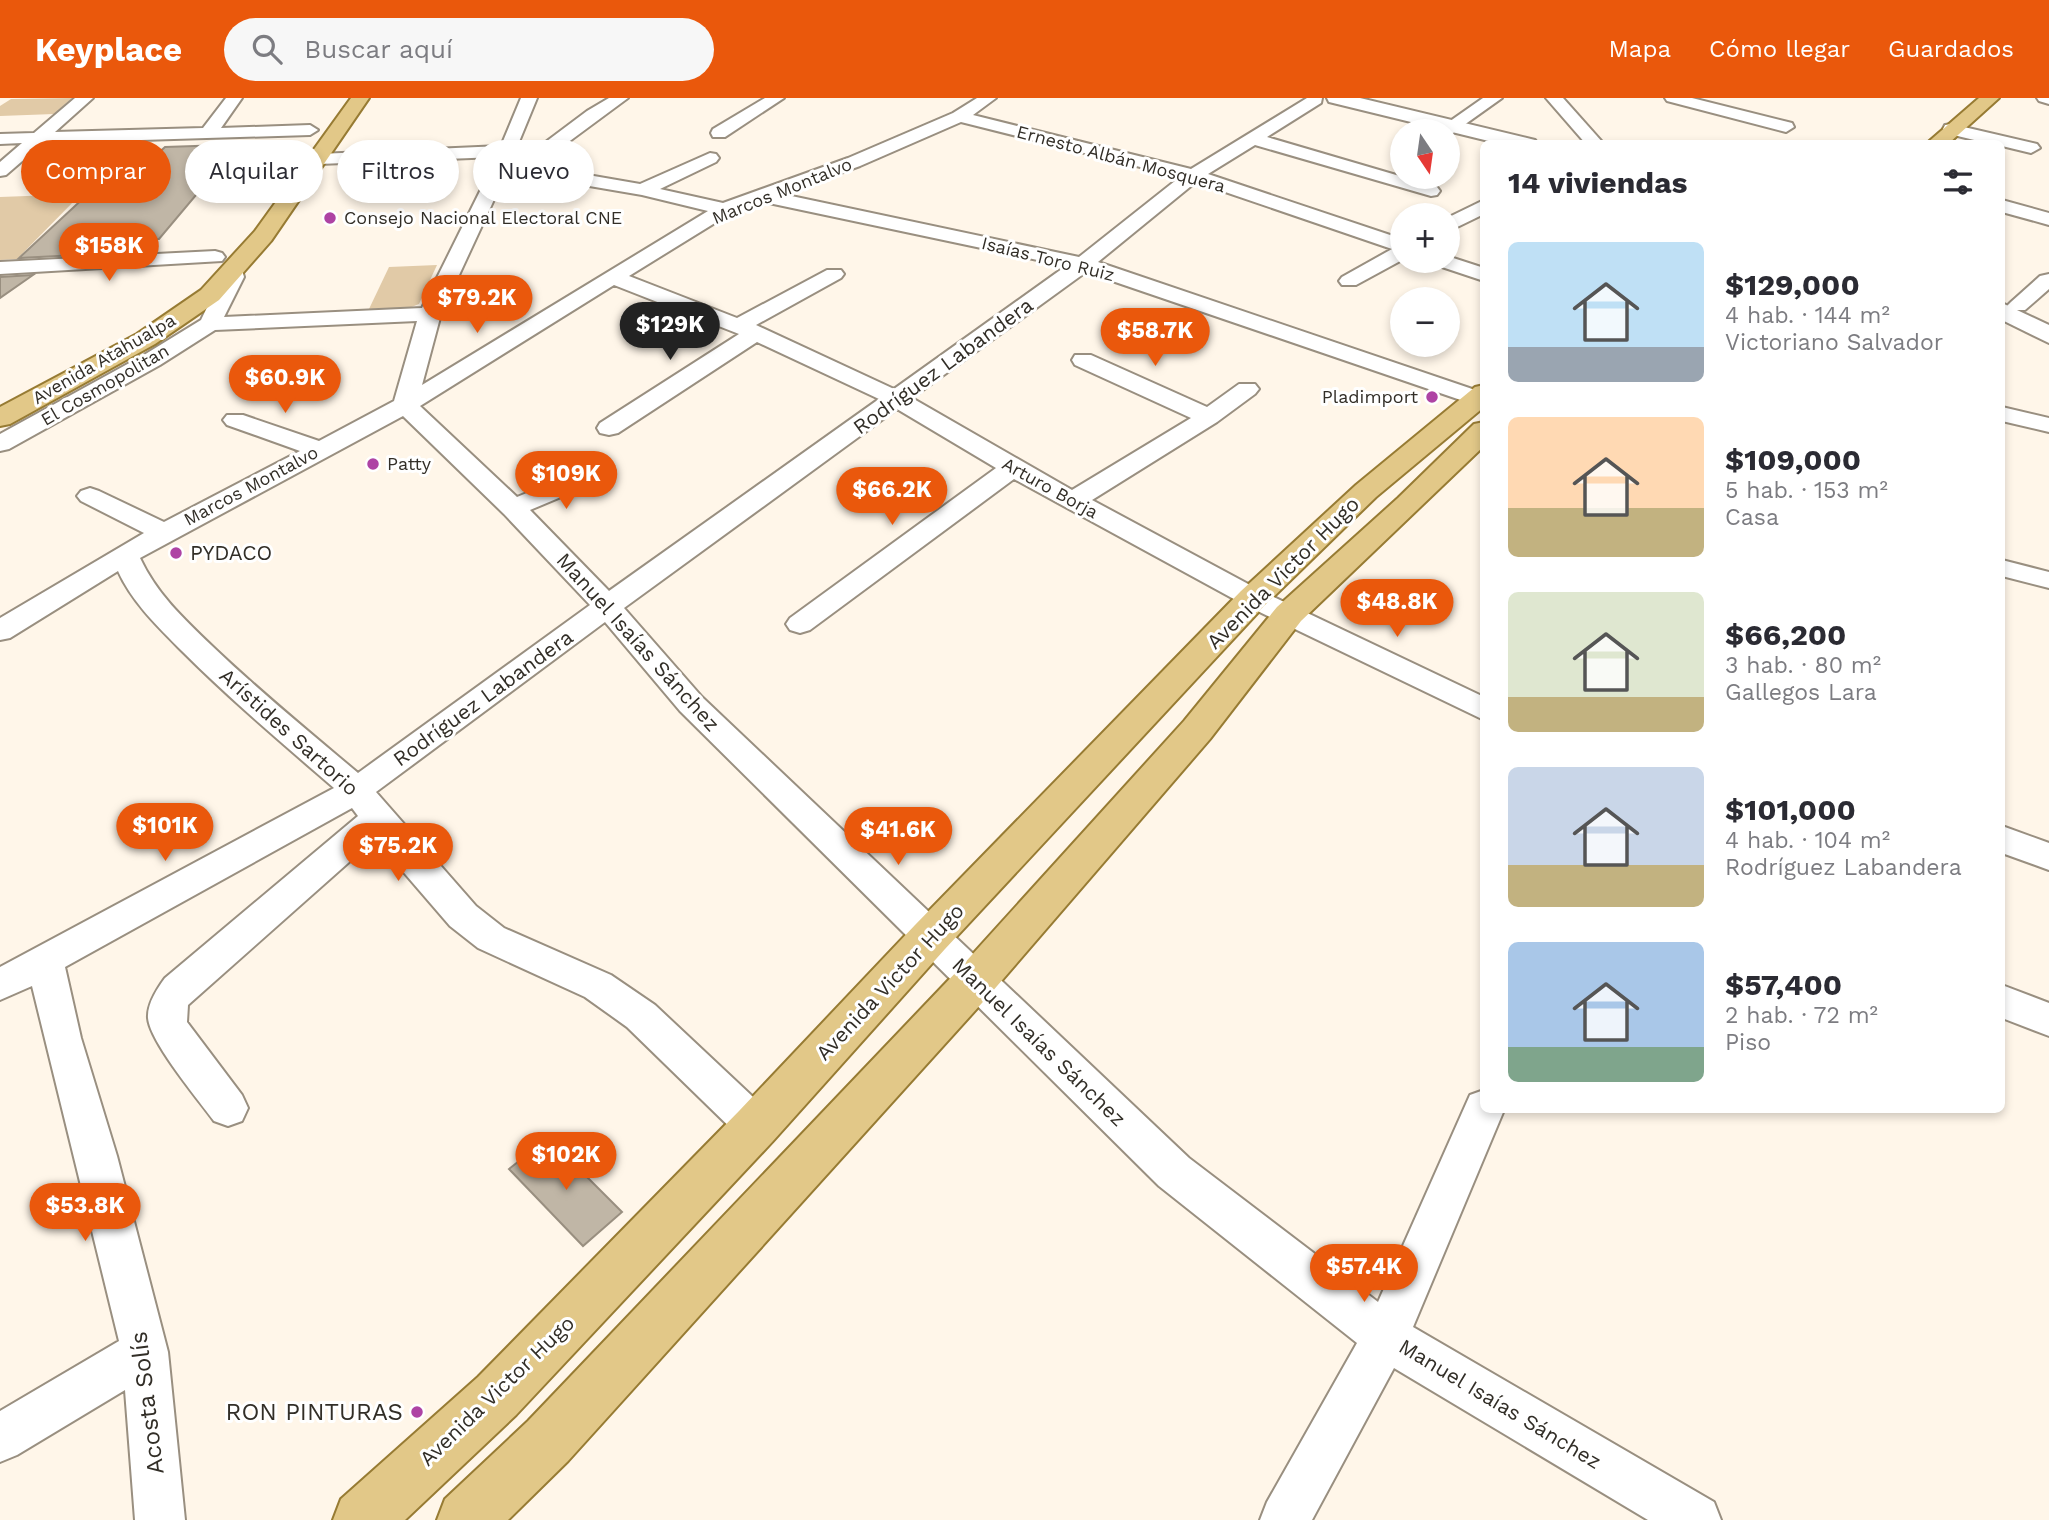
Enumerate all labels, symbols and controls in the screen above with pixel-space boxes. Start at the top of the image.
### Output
search box [224,18,714,81]
text: Keyplace [35,30,182,69]
icon: search [248,30,286,68]
text: Buscar aquí [304,34,453,64]
text: Mapa [1609,35,1671,63]
text: Cómo llegar [1709,35,1850,63]
text: Guardados [1888,35,2014,63]
north arrow [1390,119,1460,189]
map controls [1390,119,1460,357]
street label: Ernesto Albán Mosquera [1014,121,1228,197]
chip: Comprar [21,140,171,203]
chip: Alquilar [185,140,323,203]
chip: Filtros [337,140,459,203]
chip: Nuevo [473,140,594,203]
street label: Marcos Montalvo [709,153,855,228]
icon: filters [1939,163,1977,201]
text: 14 viviendas [1508,165,1688,200]
button: + [1390,203,1460,273]
place label: Consejo Nacional Electoral CNE [344,207,622,228]
marker: Consejo Nacional Electoral CNE [322,210,338,226]
pin: $158K [60,223,158,283]
text: $158K [75,232,143,259]
street label: Isaías Toro Ruiz [980,232,1117,285]
text: $129,000 [1725,267,1860,302]
icon: home [1564,270,1648,354]
pin: $79.2K [420,275,534,335]
text: $79.2K [437,284,517,311]
button: − [1390,287,1460,357]
street label: Rodríguez Labandera [848,292,1038,439]
pin: $129K [621,302,719,362]
text: 4 hab. · 144 m² [1725,302,1890,329]
pin: $58.7K [1098,308,1212,368]
street label: Avenida Atahualpa [28,309,179,408]
text: $129K [636,311,704,338]
text: $58.7K [1117,317,1193,344]
text: Victoriano Salvador [1725,329,1943,356]
street label: El Cosmopolitan [37,339,173,430]
pin: $60.9K [228,356,342,415]
text: $60.9K [245,364,325,391]
place label: Pladimport [1322,386,1418,407]
marker: Pladimport [1424,389,1440,405]
street label: Marcos Montalvo [180,441,322,530]
text: $109,000 [1725,442,1861,477]
icon: home [1564,445,1648,529]
pin: $109K [517,452,615,511]
place label: Patty [387,453,432,474]
street label: Arturo Borja [999,453,1102,522]
marker: Patty [365,456,381,472]
text: $109K [531,460,601,487]
pin: $66.2K [835,468,949,527]
text: $66.2K [852,476,932,503]
text: 5 hab. · 153 m² [1725,477,1888,504]
street label: Avenida Victor Hugo [1201,491,1364,654]
text: Casa [1725,504,1779,531]
place label: PYDACO [190,540,272,565]
marker: PYDACO [168,545,184,561]
street label: Manuel Isaías Sánchez [552,547,725,736]
pin: $48.8K [1340,580,1454,639]
text: $48.8K [1356,588,1438,615]
text: $66,200 [1725,617,1846,652]
icon: home [1564,620,1648,704]
street label: Rodríguez Labandera [388,624,578,771]
text: 3 hab. · 80 m² [1725,652,1881,679]
street label: Arístides Sartorio [215,663,364,801]
text: Gallegos Lara [1725,679,1877,706]
text: $101,000 [1725,792,1856,827]
icon: home [1564,795,1648,879]
pin: $101K [116,804,214,863]
pin: $41.6K [841,808,955,867]
text: $101K [132,812,198,839]
text: $41.6K [860,816,936,843]
pin: $75.2K [341,824,455,883]
text: 4 hab. · 104 m² [1725,827,1890,854]
text: $75.2K [359,832,437,859]
text: Rodríguez Labandera [1725,854,1962,881]
street label: Avenida Victor Hugo [810,898,969,1065]
street label: Manuel Isaías Sánchez [947,952,1131,1131]
text: $57,400 [1725,967,1842,1002]
icon: home [1564,970,1648,1054]
text: 2 hab. · 72 m² [1725,1002,1878,1029]
text: Piso [1725,1029,1771,1056]
pin: $102K [517,1132,615,1192]
text: $102K [531,1141,601,1168]
pin: $53.8K [28,1184,142,1243]
text: $53.8K [46,1192,124,1219]
pin: $57.4K [1307,1244,1421,1304]
text: $57.4K [1326,1253,1402,1280]
street label: Avenida Victor Hugo [414,1310,579,1471]
street label: Acosta Solís [124,1330,170,1476]
street label: Manuel Isaías Sánchez [1395,1333,1606,1474]
place label: RON PINTURAS [226,1398,403,1426]
marker: RON PINTURAS [409,1404,425,1420]

